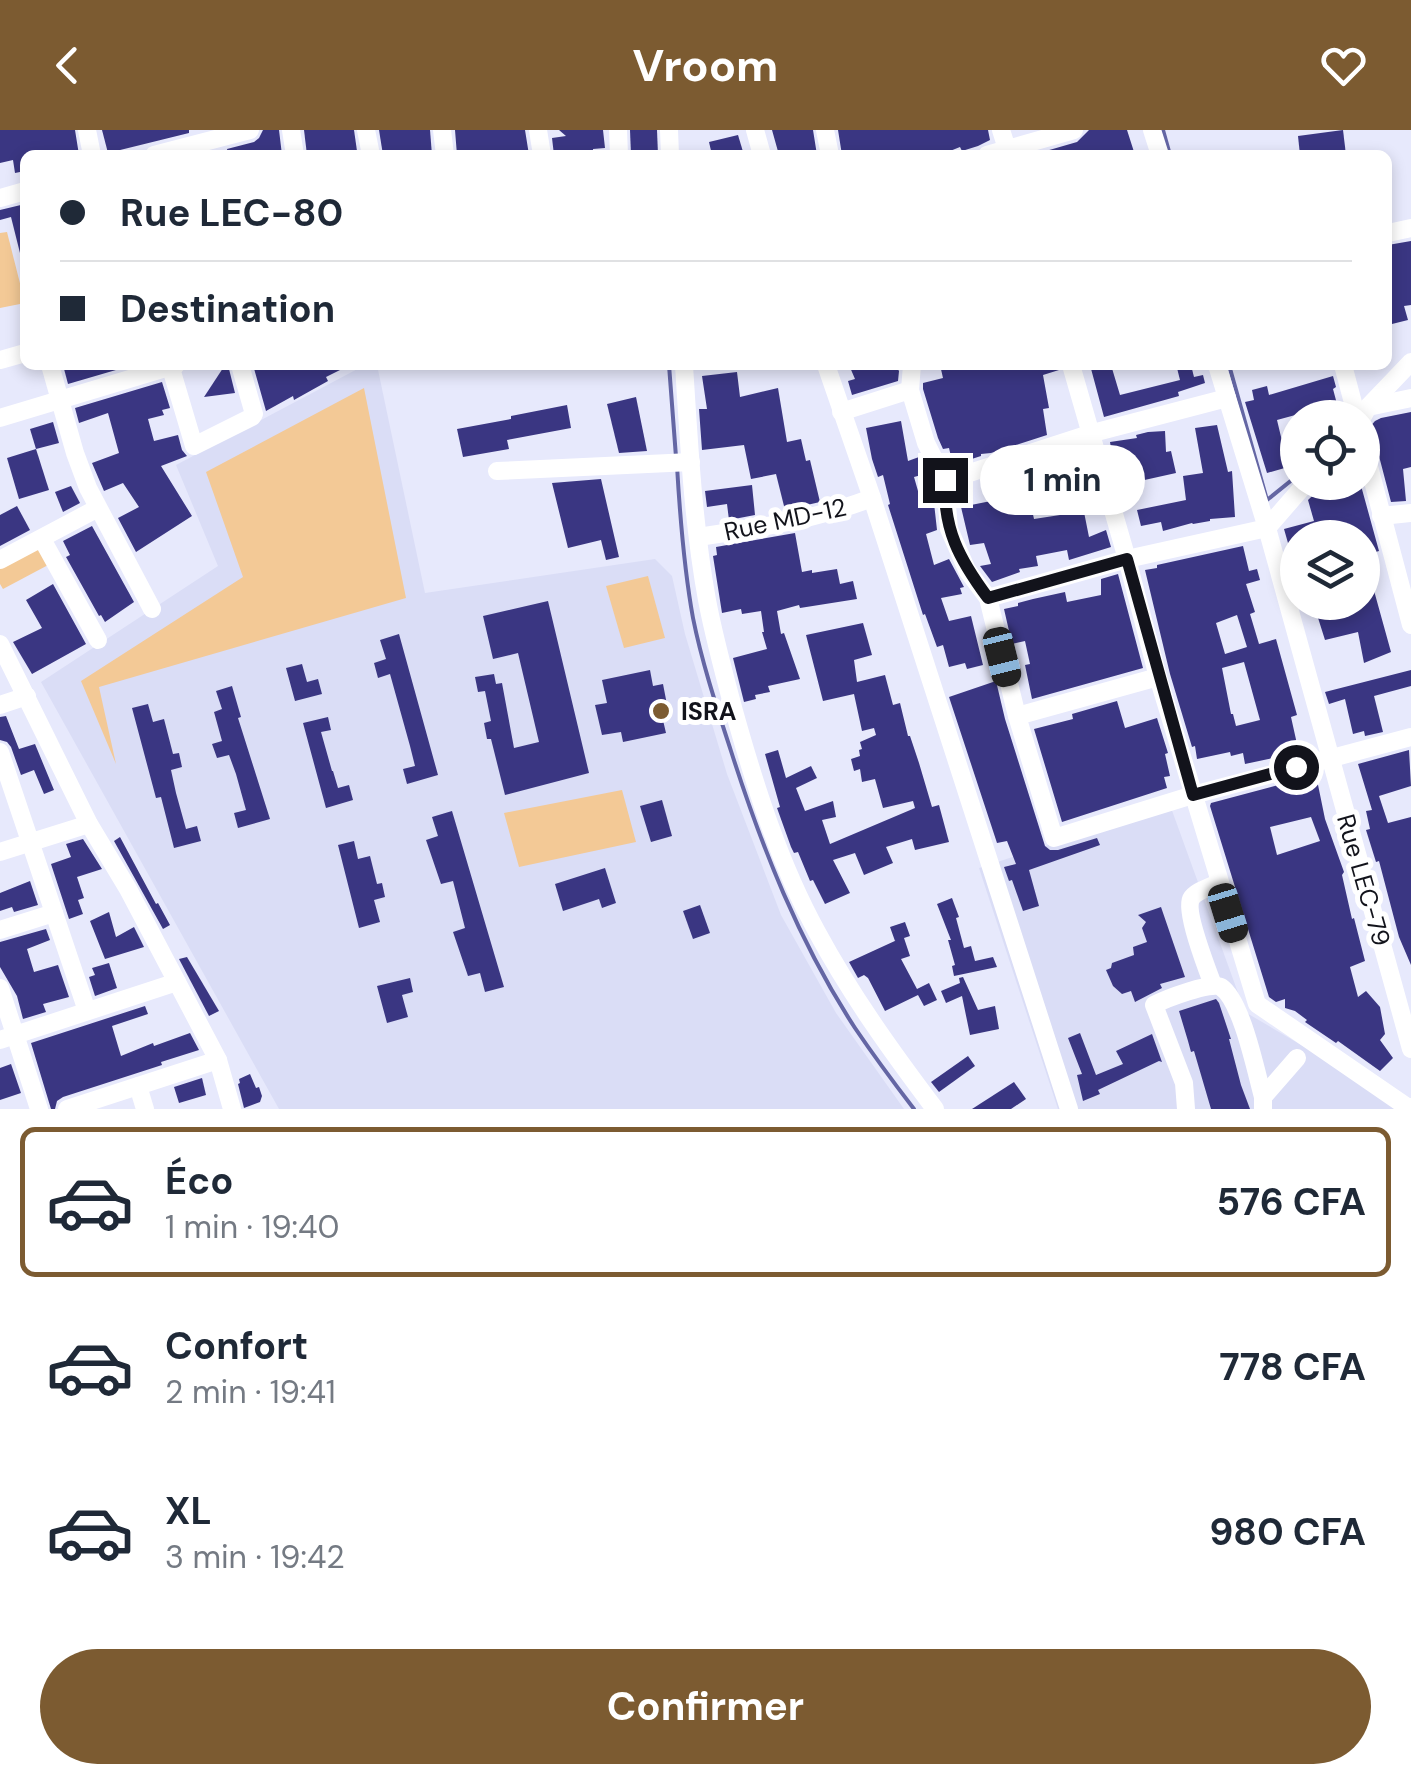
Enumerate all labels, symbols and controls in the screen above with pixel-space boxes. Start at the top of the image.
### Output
text: Vroom [633,36,778,95]
icon: back [40,38,95,93]
icon: heart [1316,38,1371,93]
text: Rue LEC-80 [120,188,343,238]
text: Destination [120,284,335,334]
map controls [1280,400,1380,620]
button: locate [1280,400,1380,500]
callout: 1 min [980,445,1145,515]
route end [923,458,968,503]
text: 1 min [1024,459,1101,501]
street label: Rue MD-12 [721,490,849,549]
button: layers [1280,520,1380,620]
car [980,624,1024,690]
place label: ISRA [681,695,737,728]
marker: ISRA [650,700,672,722]
route start [1274,745,1319,790]
street label: Rue LEC-79 [1329,810,1398,950]
car [1205,880,1251,946]
text: Éco [165,1156,233,1206]
icon: car [45,1157,135,1247]
text: 576 CFA [1216,1177,1366,1227]
text: 1 min · 19:40 [165,1206,339,1248]
text: Confort [165,1321,308,1371]
icon: car [45,1322,135,1412]
text: 778 CFA [1219,1342,1366,1392]
text: 2 min · 19:41 [165,1371,336,1413]
text: XL [165,1486,212,1536]
icon: car [45,1487,135,1577]
text: 980 CFA [1209,1507,1366,1557]
text: 3 min · 19:42 [165,1536,345,1578]
button: Confirmer [40,1649,1371,1764]

